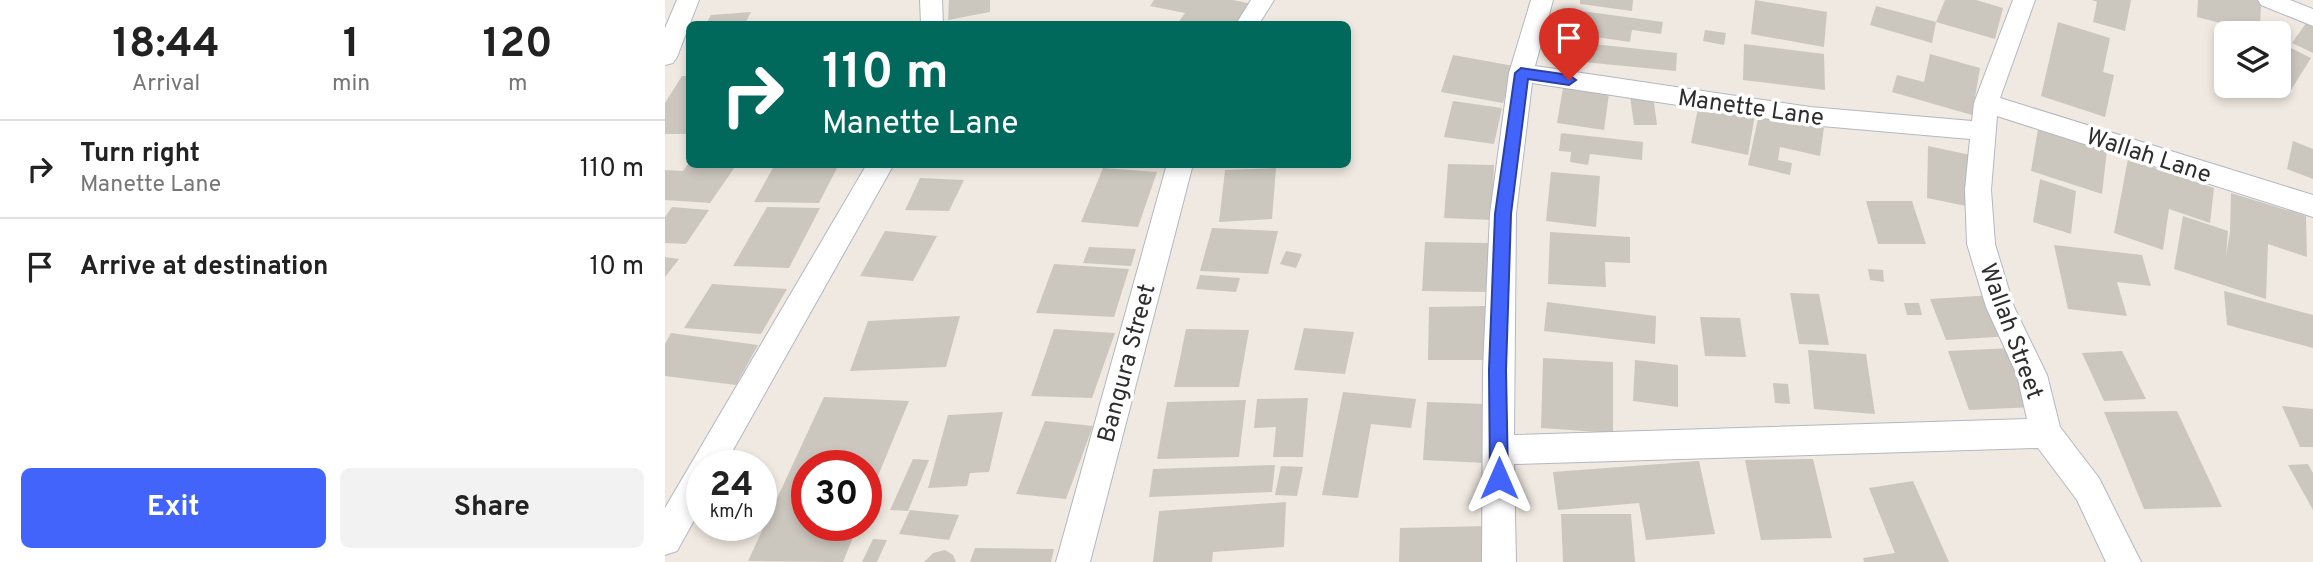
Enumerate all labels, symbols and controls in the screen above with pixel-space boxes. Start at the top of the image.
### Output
pin [1539,8,1599,80]
text: 18:44 [112,19,220,72]
text: 1 [343,19,360,72]
text: 120 [483,19,553,72]
icon: arrive [1550,19,1588,57]
map controls [2214,21,2291,98]
button: layers [2214,21,2291,98]
text: 110 m [822,44,949,106]
icon: right [707,49,798,140]
text: Arrival [132,70,200,99]
text: min [332,70,370,99]
text: m [508,70,527,99]
street label: Manette Lane [1676,84,1826,134]
text: Manette Lane [822,105,1018,145]
street label: Wallah Lane [2082,123,2215,191]
text: Turn right [80,138,200,171]
icon: right [21,150,59,188]
text: 110 m [580,153,644,186]
text: Manette Lane [80,171,221,200]
icon: arrive [21,248,59,286]
text: Arrive at destination [80,251,328,284]
text: 10 m [589,251,644,284]
street label: Wallah Street [1972,260,2049,404]
street label: Bangura Street [1092,281,1164,446]
position arrow [1462,441,1536,515]
speed limit sign: 30 [791,450,882,541]
text: 24 [710,464,753,508]
button: Exit [21,468,326,548]
button: Share [340,468,644,548]
text: km/h [710,501,753,524]

